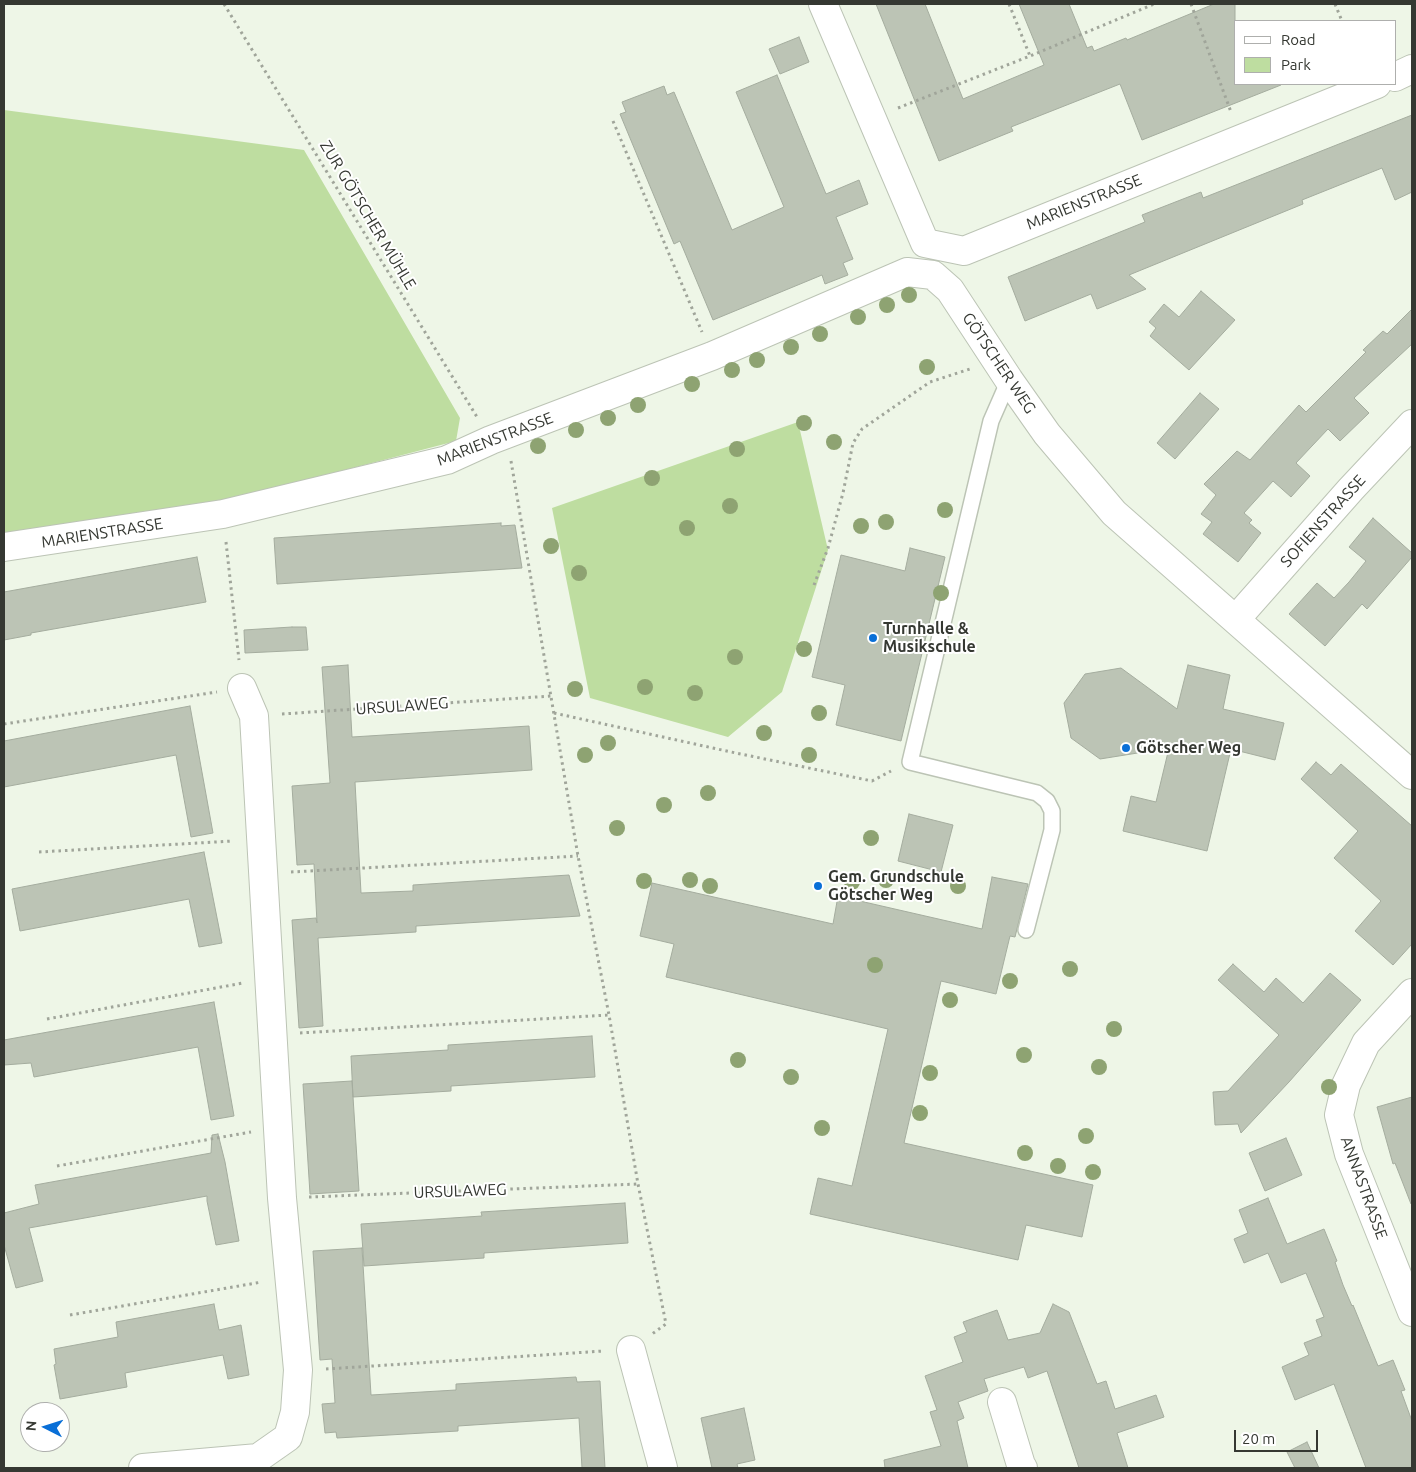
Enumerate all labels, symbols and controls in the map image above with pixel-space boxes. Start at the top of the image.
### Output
legend [1234,20,1396,85]
text: Road [1281,31,1316,48]
text: Park [1281,56,1311,73]
street label: ZUR GÖTSCHER MÜHLE [316,137,420,293]
street label: MARIENSTRASSE [1023,170,1145,234]
street label: GÖTSCHER WEG [958,309,1040,417]
street label: MARIENSTRASSE [434,408,556,470]
street label: SOFIENSTRASSE [1276,471,1370,571]
street label: MARIENSTRASSE [40,514,164,552]
place label: Turnhalle & Musikschule [883,619,976,657]
marker: Turnhalle & Musikschule [867,632,879,644]
street label: URSULAWEG [355,693,449,719]
place label: Götscher Weg [1136,738,1241,758]
marker: Götscher Weg [1120,742,1132,754]
place label: Gem. Grundschule Götscher Weg [828,867,964,905]
marker: Gem. Grundschule Götscher Weg [812,880,824,892]
street label: ANNASTRASSE [1337,1134,1391,1242]
street label: URSULAWEG [413,1180,507,1202]
north arrow [20,1402,70,1452]
text: N [23,1420,39,1432]
scale bar [1236,1420,1320,1452]
text: 20 m [1242,1430,1275,1447]

